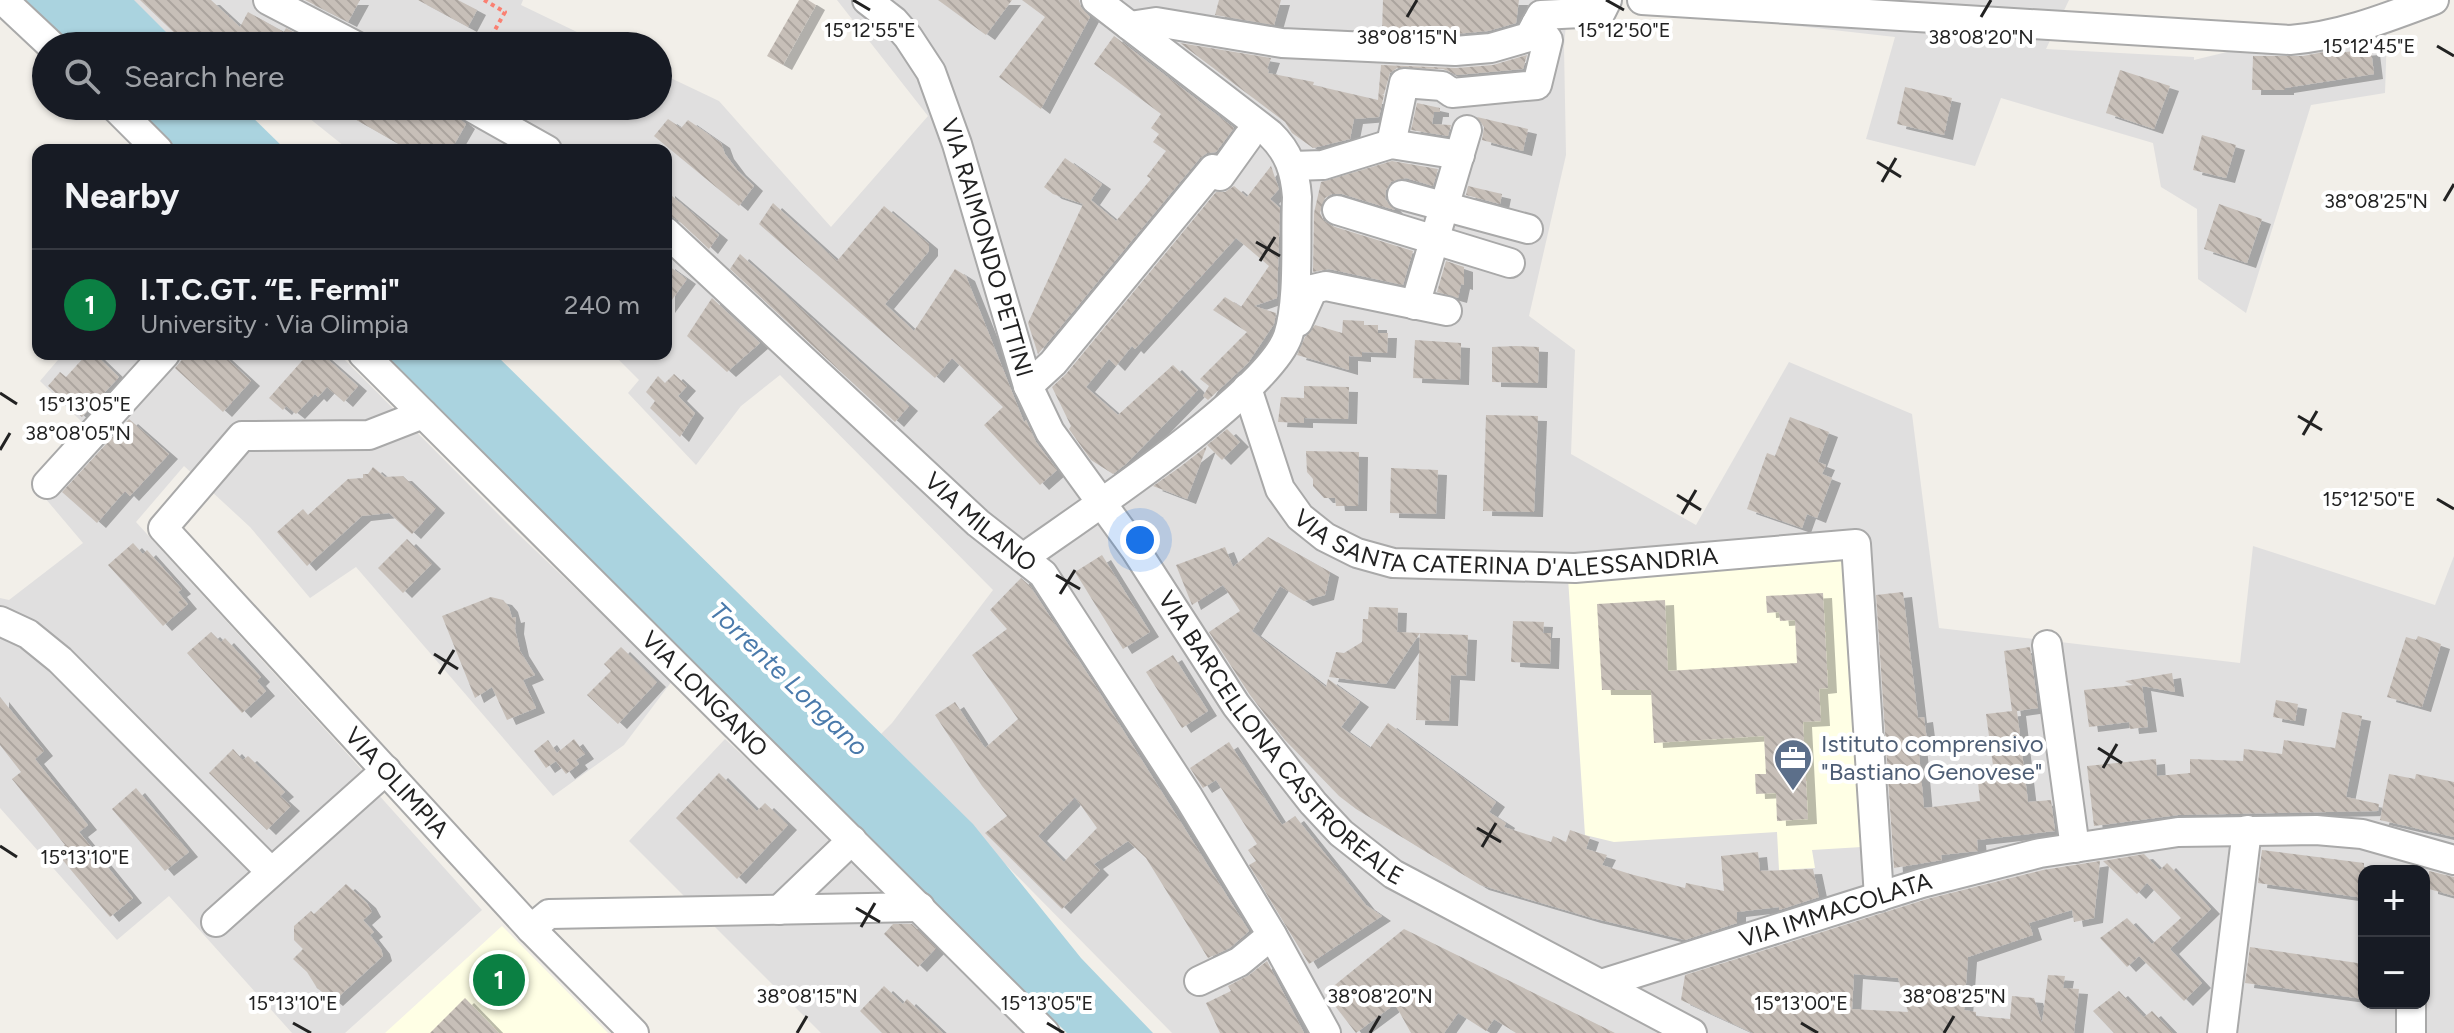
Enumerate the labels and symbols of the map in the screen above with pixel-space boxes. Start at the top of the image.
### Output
text: 15°12'55"E [824,18,916,42]
text: 15°12'50"E [1577,18,1671,42]
text: 38°08'15"N [1356,25,1458,49]
text: 38°08'20"N [1928,25,2034,49]
text: 15°12'45"E [2323,34,2415,58]
street label: VIA RAIMONDO PETTINI [935,115,1040,380]
text: 38°08'25"N [2324,189,2428,213]
text: 15°13'05"E [39,392,131,416]
text: 38°08'05"N [25,421,131,445]
street label: VIA MILANO [919,466,1043,577]
text: 15°12'50"E [2322,487,2416,511]
street label: VIA SANTA CATERINA D'ALESSANDRIA [1288,503,1720,582]
your location [1120,520,1160,560]
street label: VIA BARCELLONA CASTROREALE [1152,586,1409,891]
water label: Torrente Longano [703,595,875,763]
street label: VIA LONGANO [636,625,774,763]
street label: VIA OLIMPIA [339,721,456,844]
place label: Istituto comprensivo "Bastiano Genovese" [1821,729,2044,786]
office icon: Istituto comprensivo "Bastiano Genovese" [1772,737,1814,792]
text: 15°13'10"E [40,845,130,869]
street label: VIA IMMACOLATA [1736,866,1936,954]
pin: 1 [473,950,525,1010]
text: 38°08'15"N [756,984,858,1008]
text: 38°08'20"N [1327,984,1433,1008]
text: 38°08'25"N [1902,984,2006,1008]
text: 15°13'10"E [248,991,338,1015]
text: 15°13'05"E [1001,991,1093,1015]
text: 15°13'00"E [1754,991,1848,1015]

